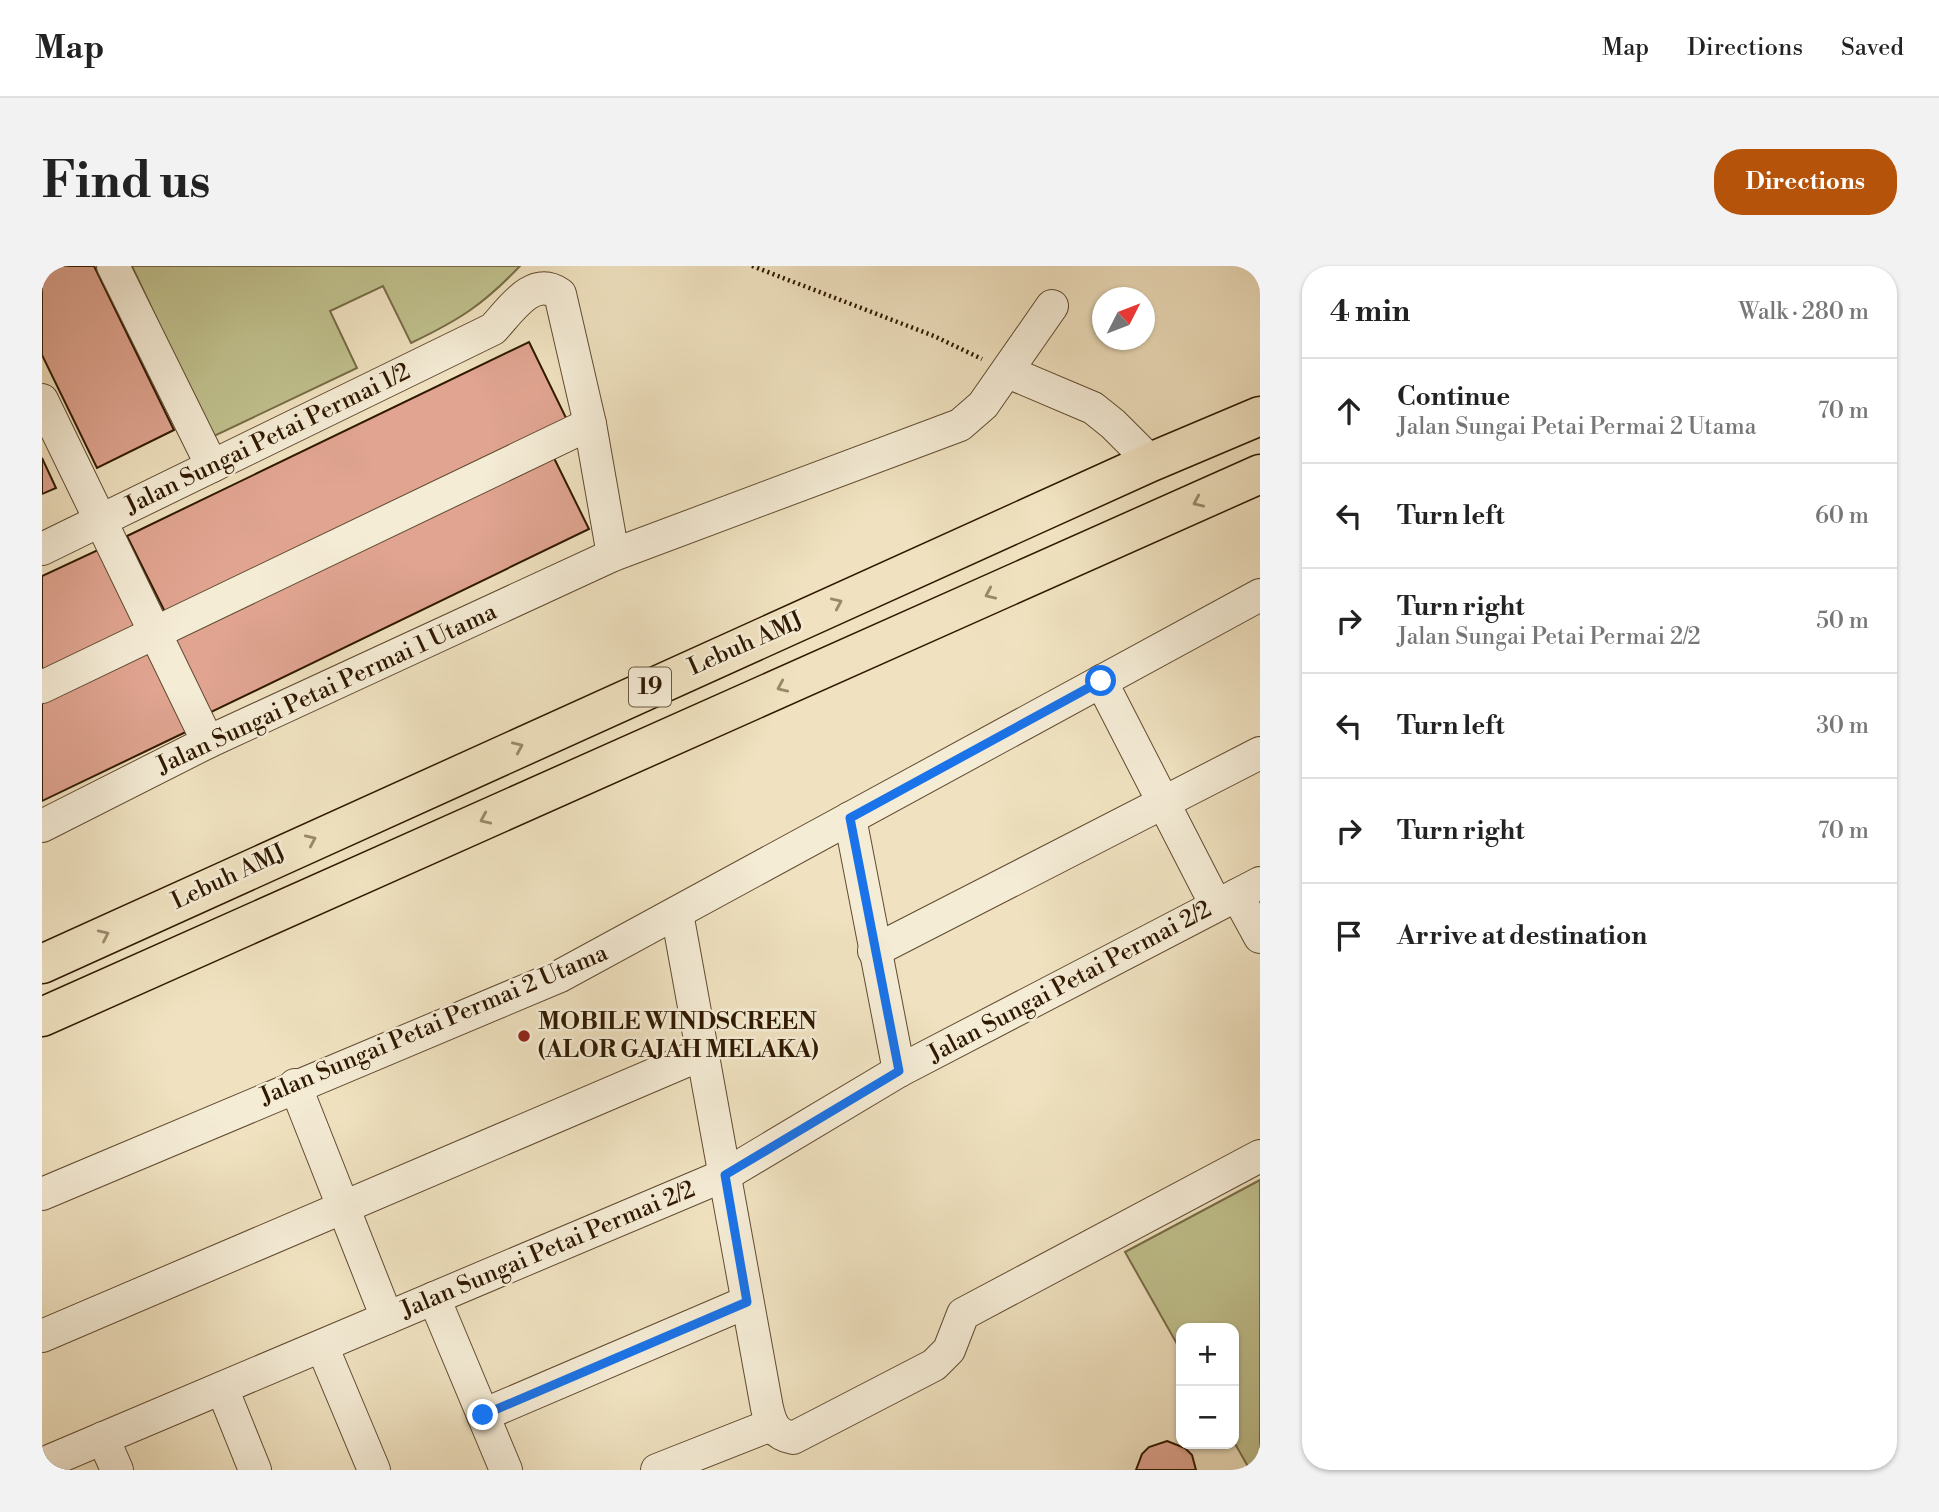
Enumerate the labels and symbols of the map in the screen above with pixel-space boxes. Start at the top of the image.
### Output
north arrow [1092,287,1155,350]
street label: Jalan Sungai Petai Permai 1/2 [120,357,415,522]
one-way arrow [1192,494,1205,508]
one-way arrow [985,586,997,600]
street label: Jalan Sungai Petai Permai 1 Utama [151,597,502,782]
one-way arrow [830,597,843,611]
street label: Lebuh AMJ [684,605,808,683]
route start [1085,665,1116,696]
road number: 19 [629,668,671,706]
one-way arrow [777,679,789,693]
one-way arrow [511,741,523,755]
one-way arrow [480,811,492,825]
one-way arrow [303,834,316,848]
street label: Lebuh AMJ [167,837,291,917]
street label: Jalan Sungai Petai Permai 2/2 [922,894,1217,1070]
one-way arrow [97,929,109,943]
street label: Jalan Sungai Petai Permai 2 Utama [255,938,613,1112]
place label: MOBILE WINDSCREEN (ALOR GAJAH MELAKA) [538,1007,819,1065]
marker: MOBILE WINDSCREEN (ALOR GAJAH MELAKA) [516,1028,532,1044]
street label: Jalan Sungai Petai Permai 2/2 [395,1174,700,1326]
route end [467,1399,498,1430]

